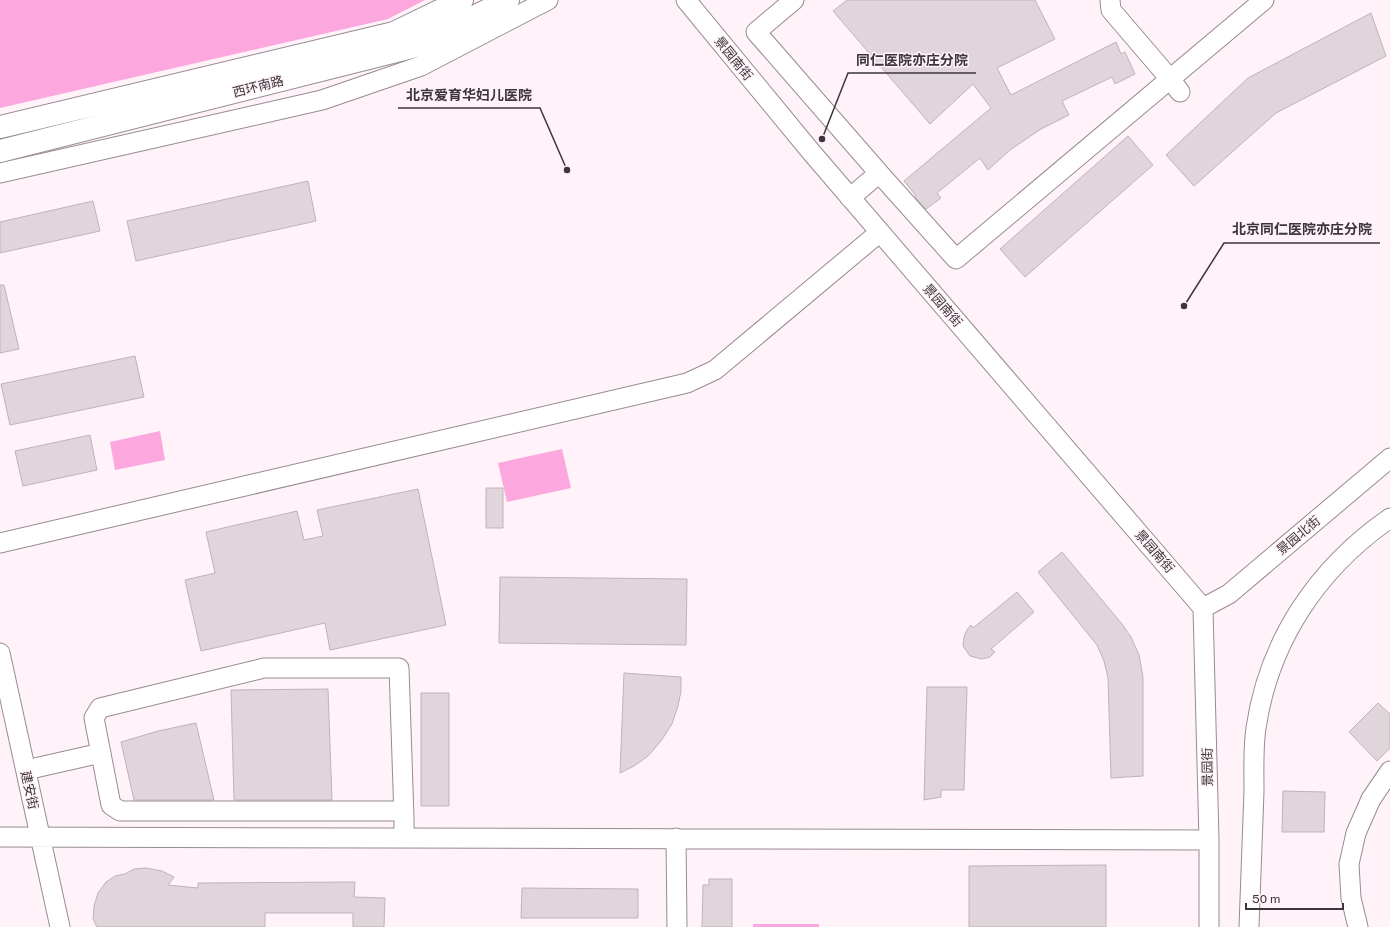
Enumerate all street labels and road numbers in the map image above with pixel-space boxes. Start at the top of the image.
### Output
street label: 景园南街 [711,33,756,83]
street label: 西环南路 [231,73,285,100]
street label: 景园南街 [920,281,965,330]
street label: 景园北街 [1274,513,1323,558]
street label: 景园南街 [1132,527,1177,576]
street label: 景园街 [1200,747,1215,787]
street label: 建安街 [18,769,41,811]

